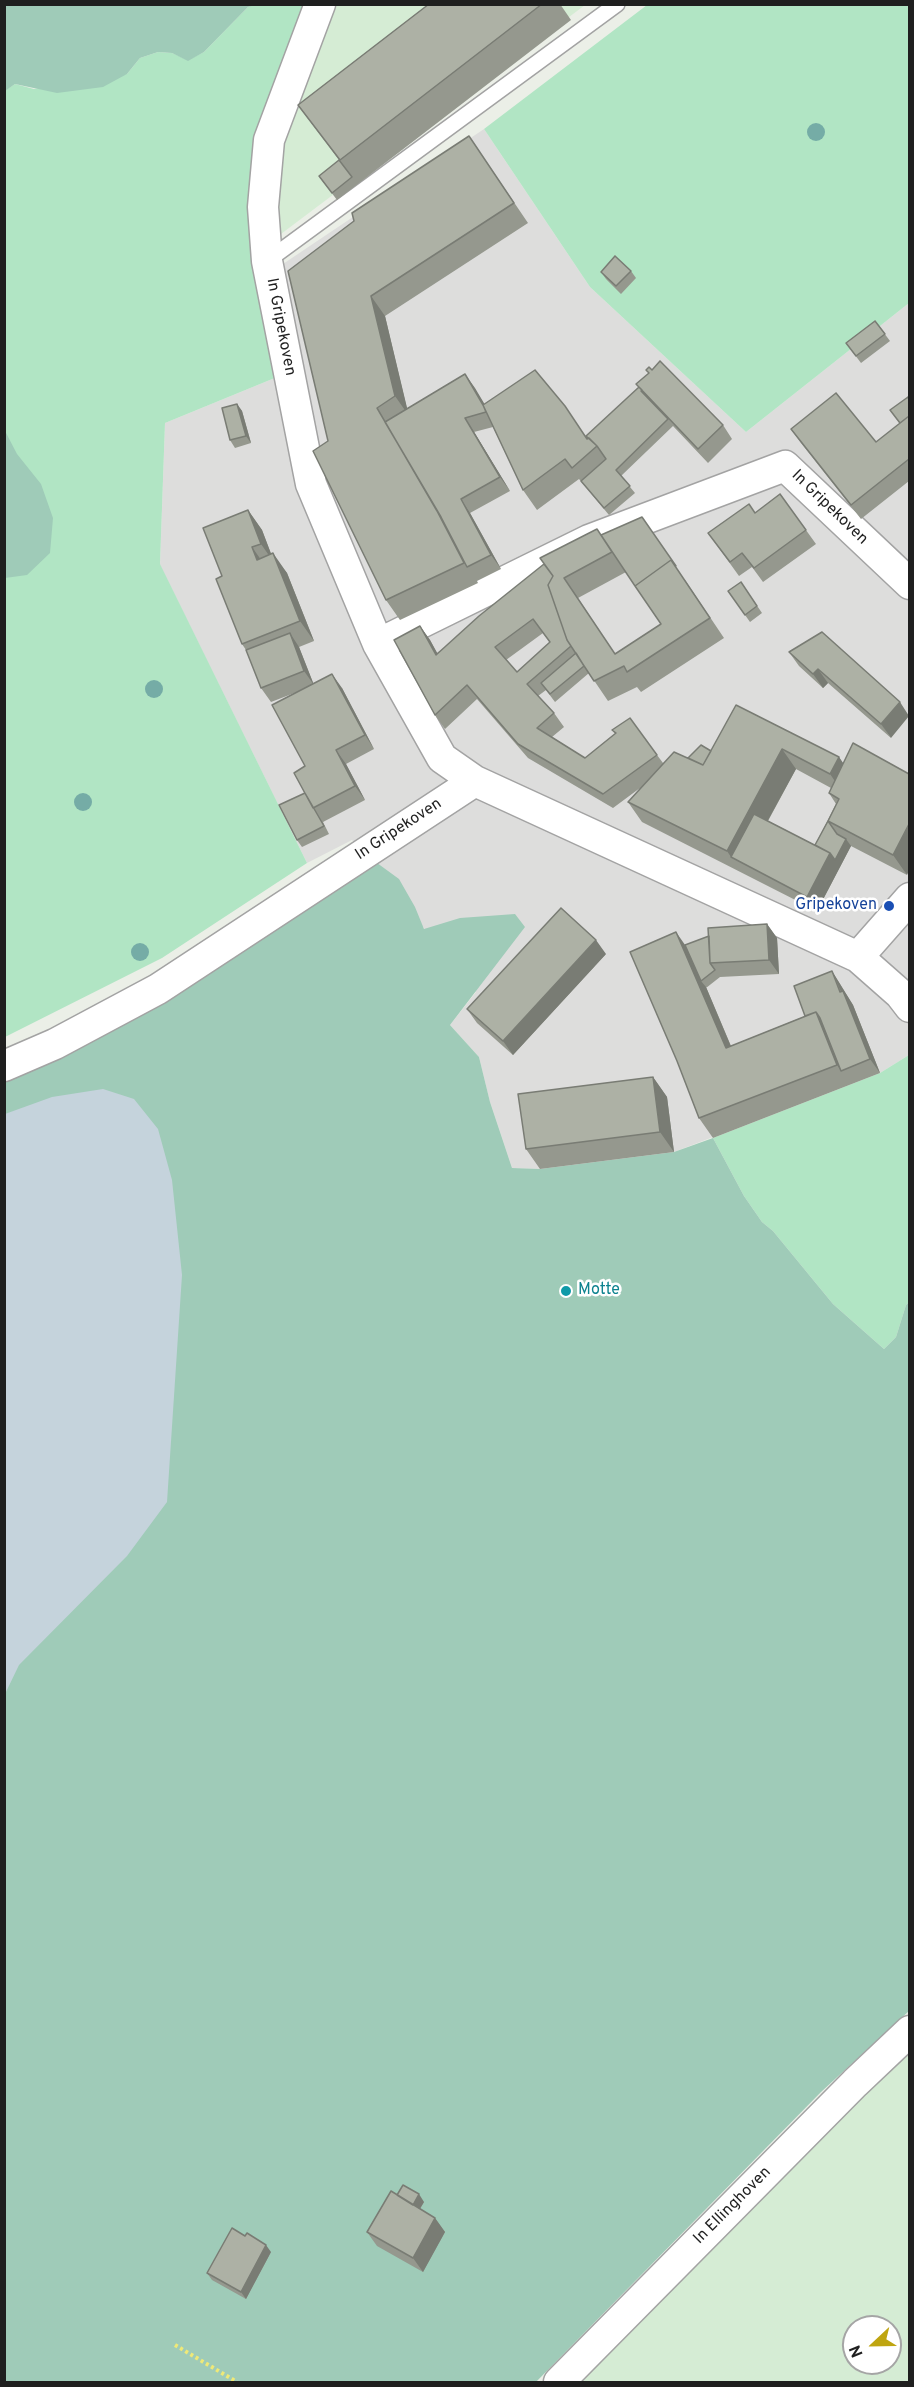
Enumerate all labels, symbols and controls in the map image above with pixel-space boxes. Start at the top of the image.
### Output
street label: In Gripekoven [261,277,299,377]
street label: In Gripekoven [787,467,871,549]
street label: In Gripekoven [352,795,446,865]
place label: Gripekoven [795,896,877,916]
marker: Gripekoven [882,899,896,913]
place label: Motte [578,1281,620,1301]
marker: Motte [559,1284,573,1298]
street label: In Ellinghoven [690,2163,776,2249]
north arrow [842,2315,902,2375]
text: N [846,2342,869,2360]

